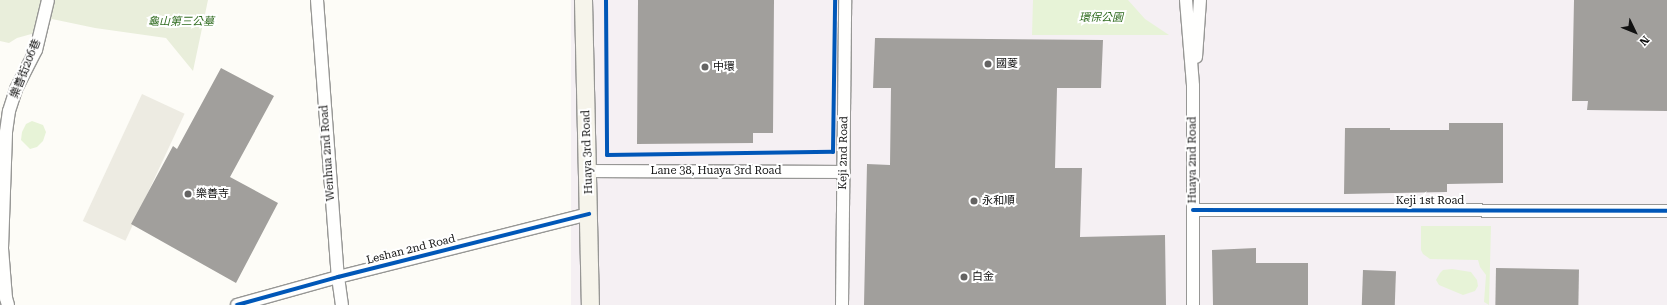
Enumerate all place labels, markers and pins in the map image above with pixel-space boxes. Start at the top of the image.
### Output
place label: 國菱 [996,57,1018,71]
marker: 國菱 [983,59,993,69]
place label: 中環 [713,60,735,74]
marker: 中環 [700,62,710,72]
place label: 樂善寺 [196,187,229,201]
marker: 樂善寺 [183,189,193,199]
place label: 永和順 [982,194,1015,208]
marker: 永和順 [969,196,979,206]
place label: 白金 [972,270,994,284]
marker: 白金 [959,272,969,282]

